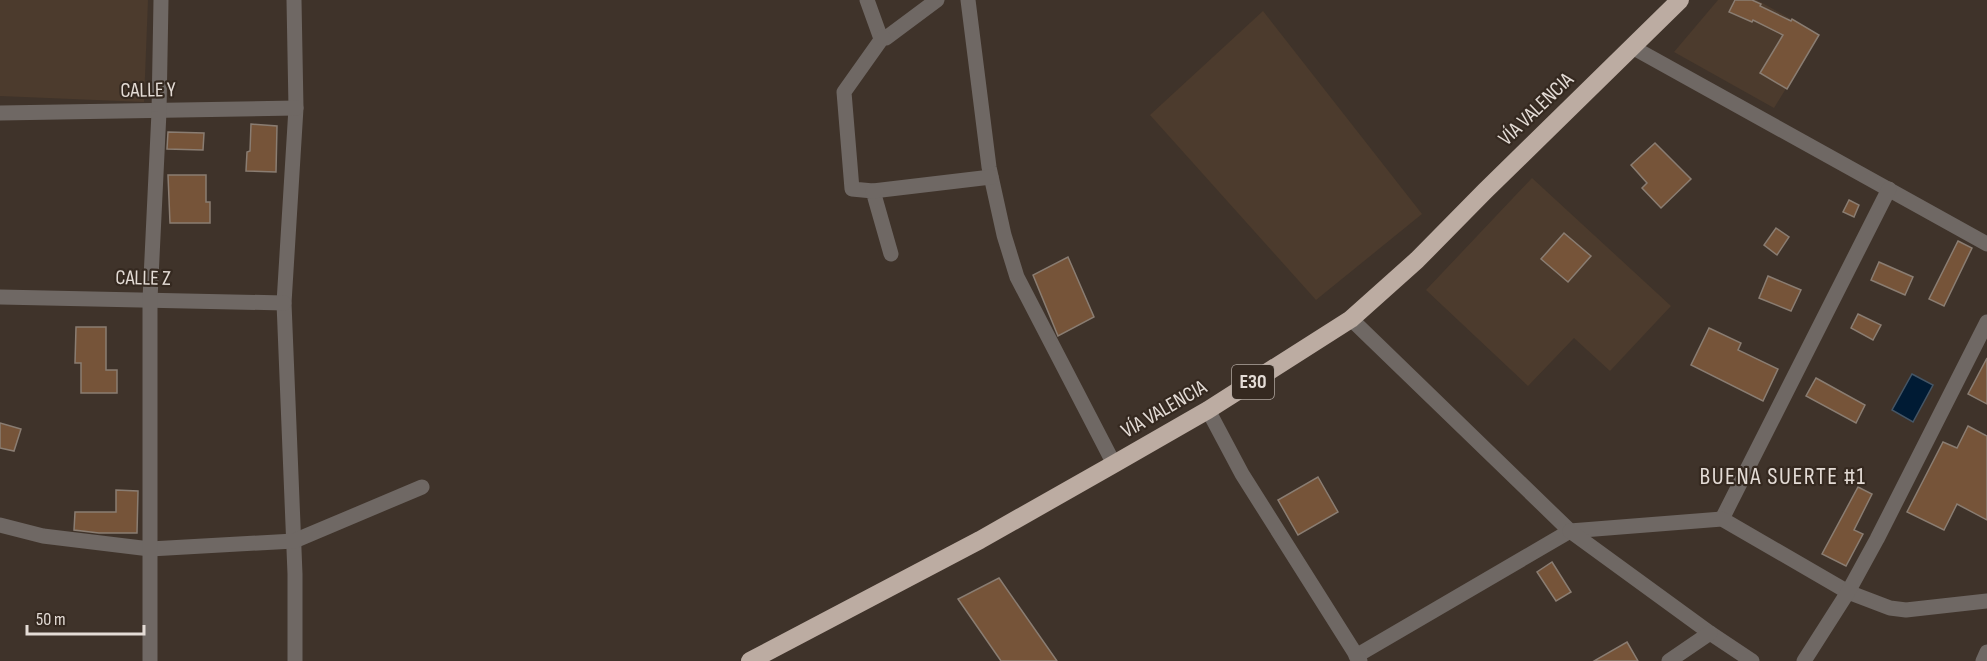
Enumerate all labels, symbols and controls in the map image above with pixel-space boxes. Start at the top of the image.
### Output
street label: VÍA VALENCIA [1493,67,1579,151]
street label: CALLE Y [120,77,176,103]
street label: CALLE Z [115,265,171,291]
road number: E30 [1232,365,1274,399]
street label: VÍA VALENCIA [1117,374,1212,443]
district label: BUENA SUERTE #1 [1700,462,1866,491]
scale bar [27,598,144,636]
text: 50 m [36,609,66,630]

